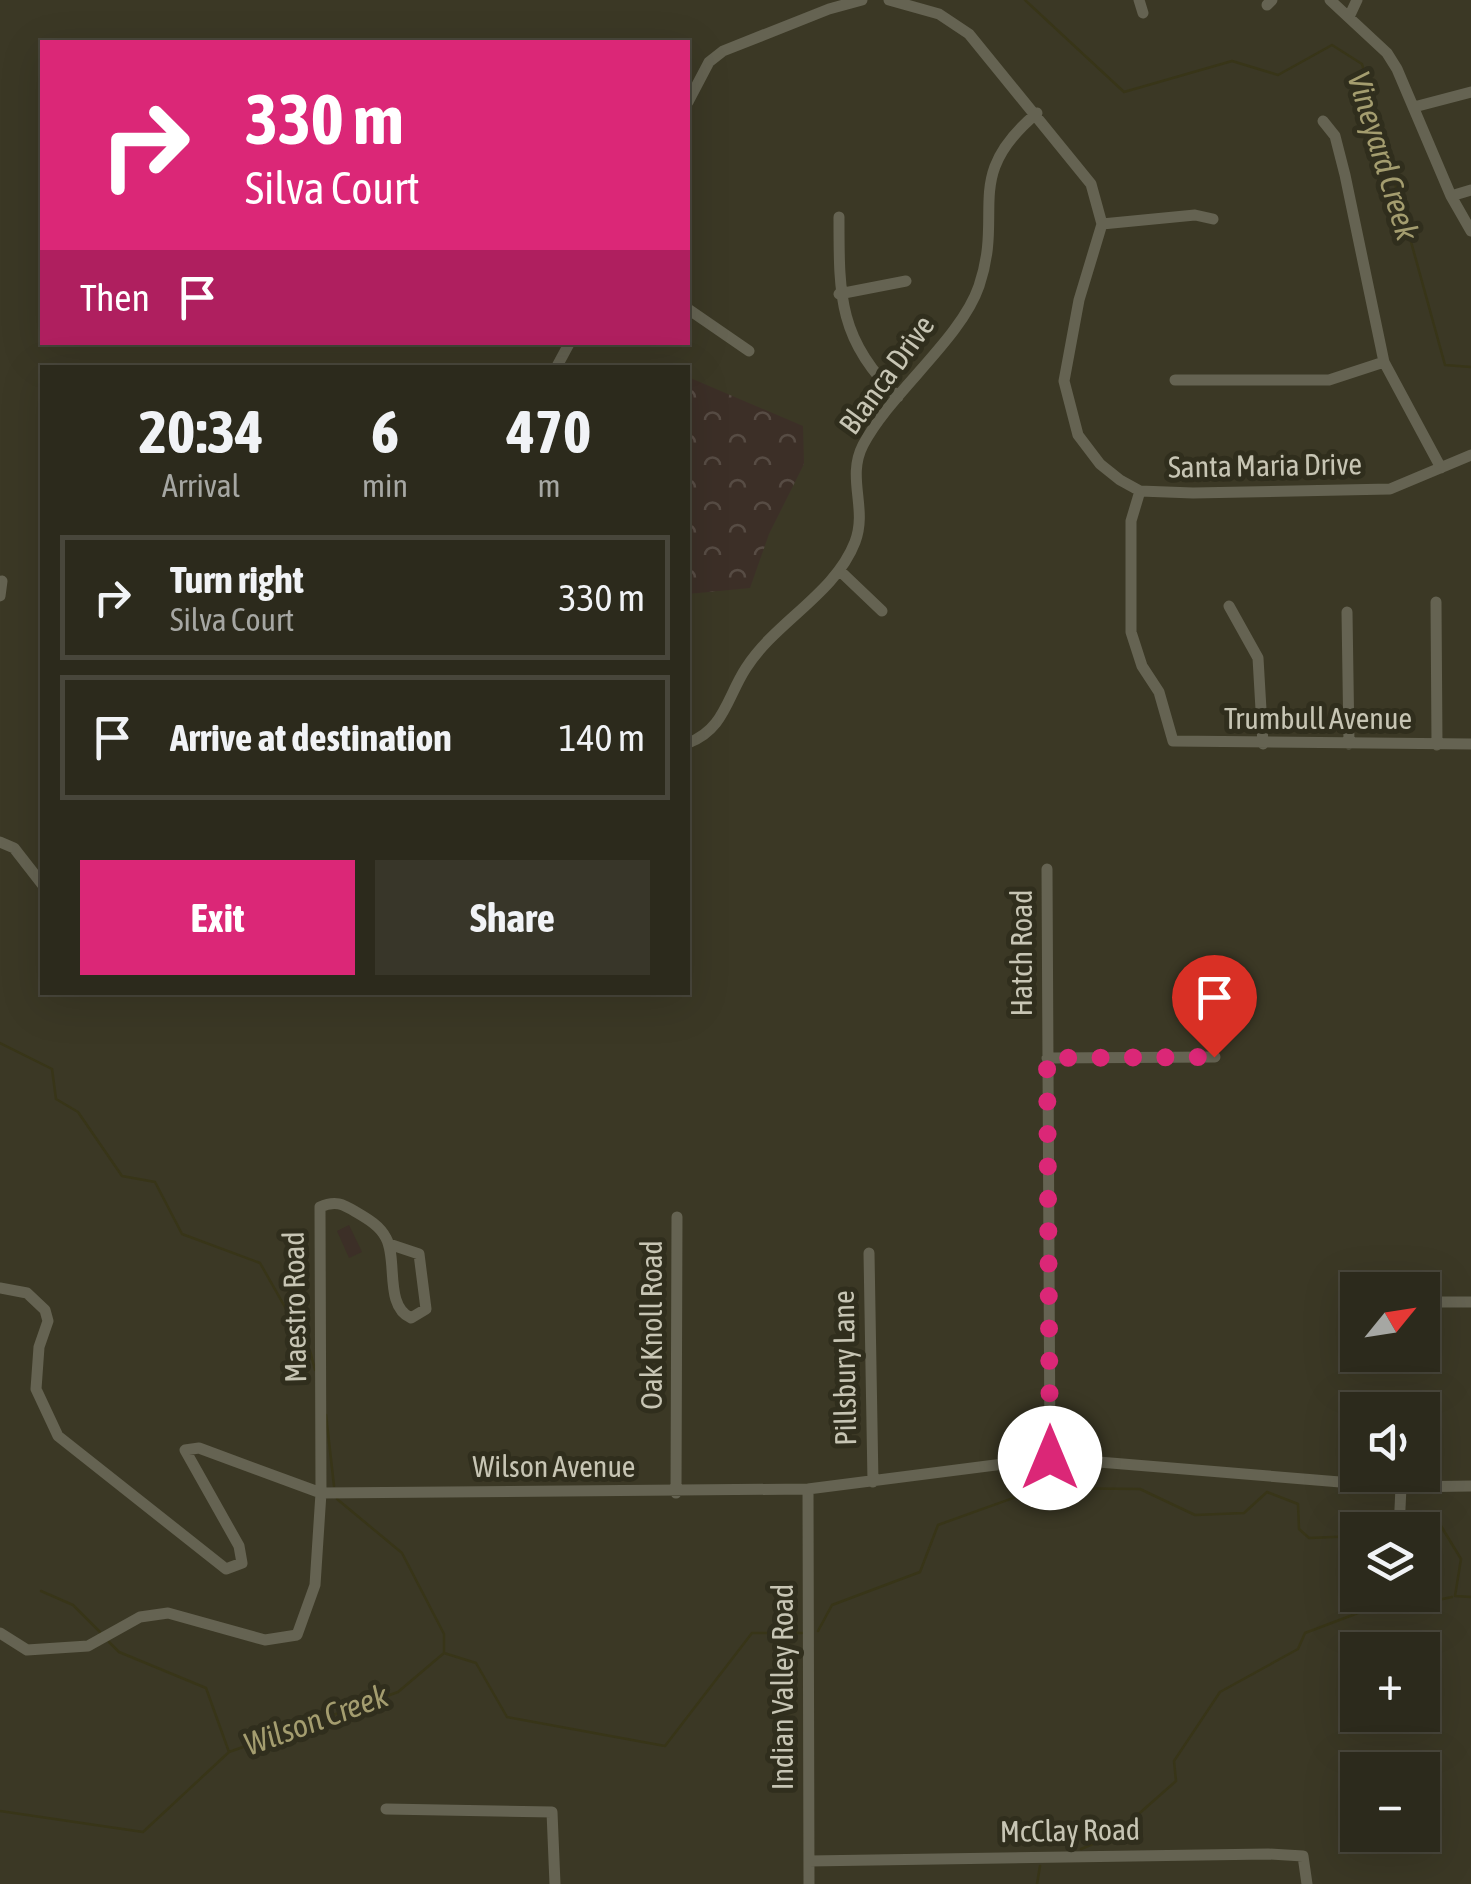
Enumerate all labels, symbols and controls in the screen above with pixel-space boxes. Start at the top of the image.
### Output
water label: Vineyard Creek [1340,67,1427,245]
text: 330 m [245,79,404,159]
icon: right [80,80,210,210]
text: Silva Court [245,162,420,214]
icon: arrive [170,270,225,325]
text: Then [80,276,150,319]
street label: Blanca Drive [832,309,941,440]
text: 20:34 [139,397,263,466]
text: 6 [371,397,399,466]
text: 470 [507,397,591,466]
street label: Santa Maria Drive [1168,446,1362,484]
text: Arrival [162,467,240,504]
text: min [362,467,408,504]
text: m [537,467,561,504]
text: Turn right [170,558,304,601]
icon: right [85,570,140,625]
text: 330 m [559,576,645,619]
text: Silva Court [170,601,294,638]
street label: Trumbull Avenue [1224,701,1412,735]
icon: arrive [85,710,140,765]
text: Arrive at destination [170,716,452,759]
text: 140 m [559,716,645,759]
button: Exit [80,860,355,975]
button: Share [375,860,650,975]
street label: Hatch Road [1004,890,1038,1016]
pin [1172,955,1257,1058]
icon: arrive [1187,970,1242,1025]
street label: Maestro Road [276,1231,312,1383]
street label: Oak Knoll Road [634,1240,668,1410]
north arrow [1340,1272,1440,1372]
map controls [1340,1272,1440,1852]
street label: Pillsbury Lane [826,1290,862,1446]
button: sound [1340,1392,1440,1492]
position arrow [998,1406,1102,1510]
street label: Wilson Avenue [473,1449,636,1483]
button: layers [1340,1512,1440,1612]
street label: Indian Valley Road [765,1584,799,1790]
button: + [1340,1632,1440,1732]
water label: Wilson Creek [239,1676,394,1763]
button: − [1340,1752,1440,1852]
street label: McClay Road [1000,1812,1140,1848]

